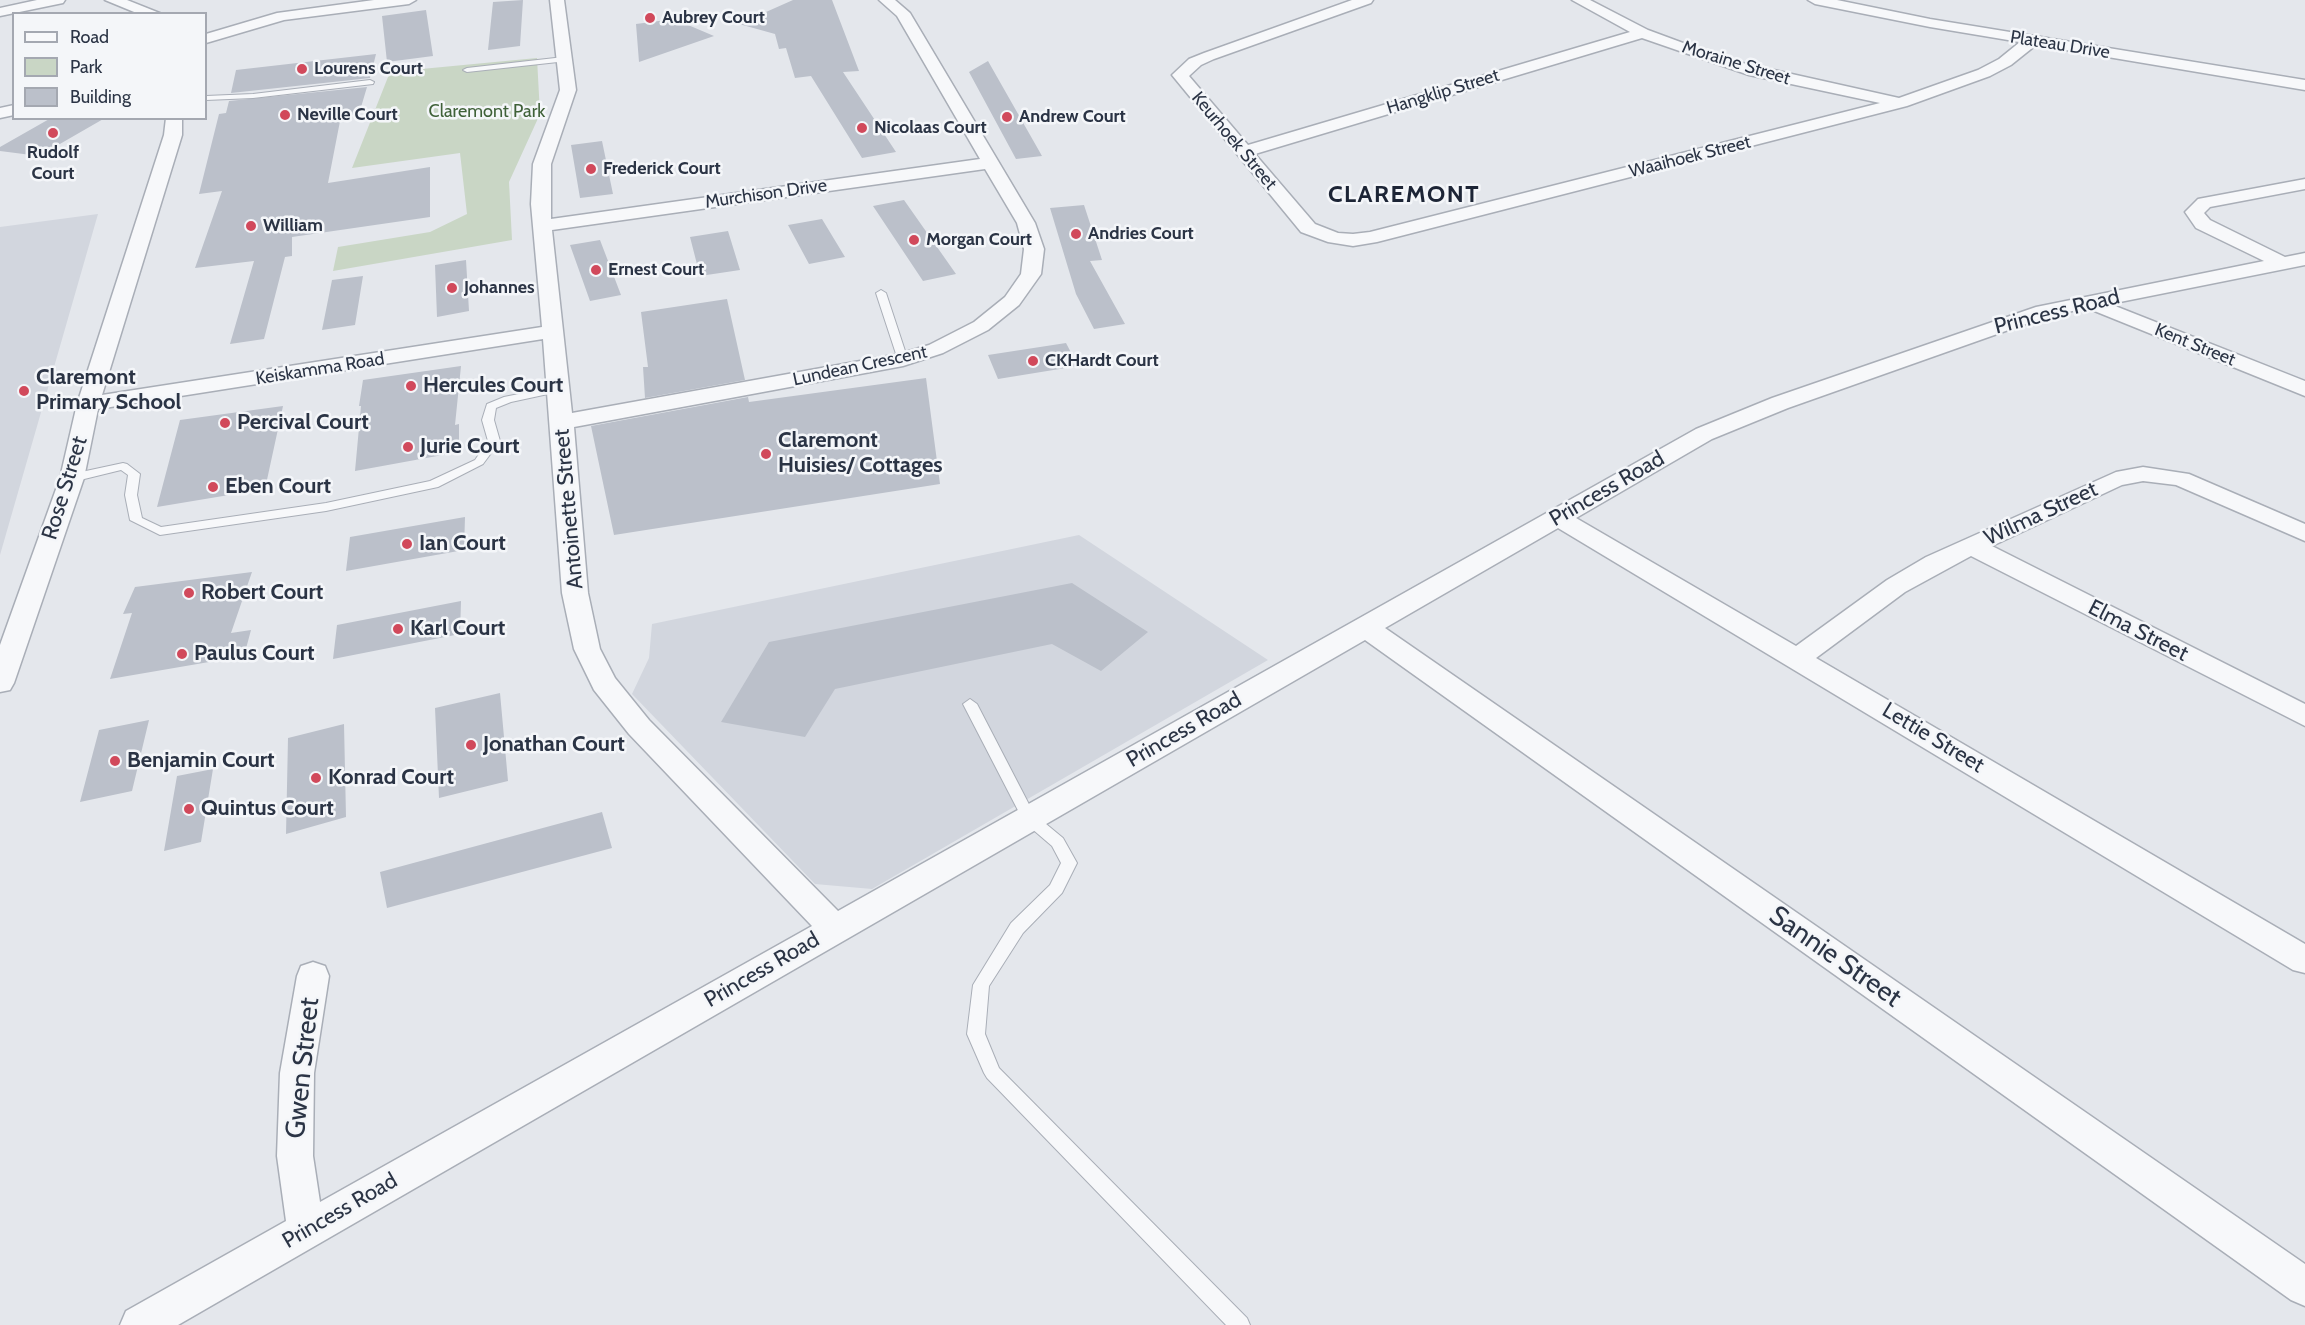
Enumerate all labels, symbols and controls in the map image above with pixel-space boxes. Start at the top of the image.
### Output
place label: Aubrey Court [662,7,765,29]
marker: Aubrey Court [643,11,657,25]
legend [12,12,207,120]
text: Road [70,26,109,48]
street label: Plateau Drive [2009,26,2111,64]
street label: Moraine Street [1679,36,1793,90]
text: Park [70,56,102,78]
place label: Lourens Court [314,58,423,80]
marker: Lourens Court [295,62,309,76]
street label: Hangklip Street [1384,65,1502,119]
text: Building [70,86,131,108]
street label: Keurhoek Street [1187,88,1281,194]
park label: Claremont Park [429,101,545,123]
place label: Neville Court [297,104,398,126]
place label: Andrew Court [1019,106,1126,128]
marker: Neville Court [278,108,292,122]
marker: Andrew Court [1000,110,1014,124]
place label: Nicolaas Court [874,117,987,139]
marker: Nicolaas Court [855,121,869,135]
marker: Rudolf Court [46,126,60,140]
street label: Waaihoek Street [1627,131,1753,183]
place label: Rudolf Court [27,142,79,184]
place label: Frederick Court [603,158,721,180]
marker: Frederick Court [584,162,598,176]
street label: Murchison Drive [704,175,828,213]
district label: CLAREMONT [1328,181,1480,209]
place label: William [263,215,323,237]
marker: William [244,219,258,233]
place label: Andries Court [1088,223,1194,245]
marker: Andries Court [1069,227,1083,241]
place label: Morgan Court [926,229,1032,251]
marker: Morgan Court [907,233,921,247]
place label: Ernest Court [608,259,704,281]
marker: Ernest Court [589,263,603,277]
place label: Johannes [464,277,535,299]
marker: Johannes [445,281,459,295]
street label: Princess Road [1992,284,2122,340]
street label: Kent Street [2152,319,2238,371]
street label: Lundean Crescent [791,341,929,391]
street label: Keiskamma Road [254,348,386,390]
place label: CKHardt Court [1045,350,1159,372]
marker: CKHardt Court [1026,354,1040,368]
place label: Claremont Primary School [36,365,181,416]
place label: Hercules Court [423,373,563,399]
marker: Hercules Court [404,379,418,393]
marker: Claremont Primary School [17,384,31,398]
place label: Percival Court [237,410,369,436]
marker: Percival Court [218,416,232,430]
street label: Antoinette Street [549,428,589,590]
place label: Claremont Huisies/ Cottages [778,428,943,480]
street label: Rose Street [37,433,93,543]
place label: Jurie Court [420,434,520,460]
marker: Jurie Court [401,440,415,454]
street label: Princess Road [1545,445,1669,533]
marker: Claremont Huisies/ Cottages [759,447,773,461]
place label: Eben Court [225,474,331,500]
street label: Wilma Street [1980,476,2102,552]
marker: Eben Court [206,480,220,494]
place label: Ian Court [419,531,506,557]
marker: Ian Court [400,537,414,551]
place label: Robert Court [201,580,323,606]
marker: Robert Court [182,586,196,600]
street label: Elma Street [2084,595,2192,667]
place label: Karl Court [410,616,505,642]
marker: Karl Court [391,622,405,636]
place label: Paulus Court [194,641,315,667]
marker: Paulus Court [175,647,189,661]
street label: Princess Road [1122,686,1246,774]
street label: Lettie Street [1877,697,1989,779]
place label: Jonathan Court [483,732,625,758]
marker: Jonathan Court [464,738,478,752]
place label: Benjamin Court [127,748,275,774]
marker: Benjamin Court [108,754,122,768]
place label: Konrad Court [328,765,454,791]
marker: Konrad Court [309,771,323,785]
place label: Quintus Court [201,796,334,822]
marker: Quintus Court [182,802,196,816]
street label: Sannie Street [1763,900,1907,1014]
street label: Princess Road [700,926,824,1014]
street label: Gwen Street [279,996,327,1140]
street label: Princess Road [278,1167,402,1255]

